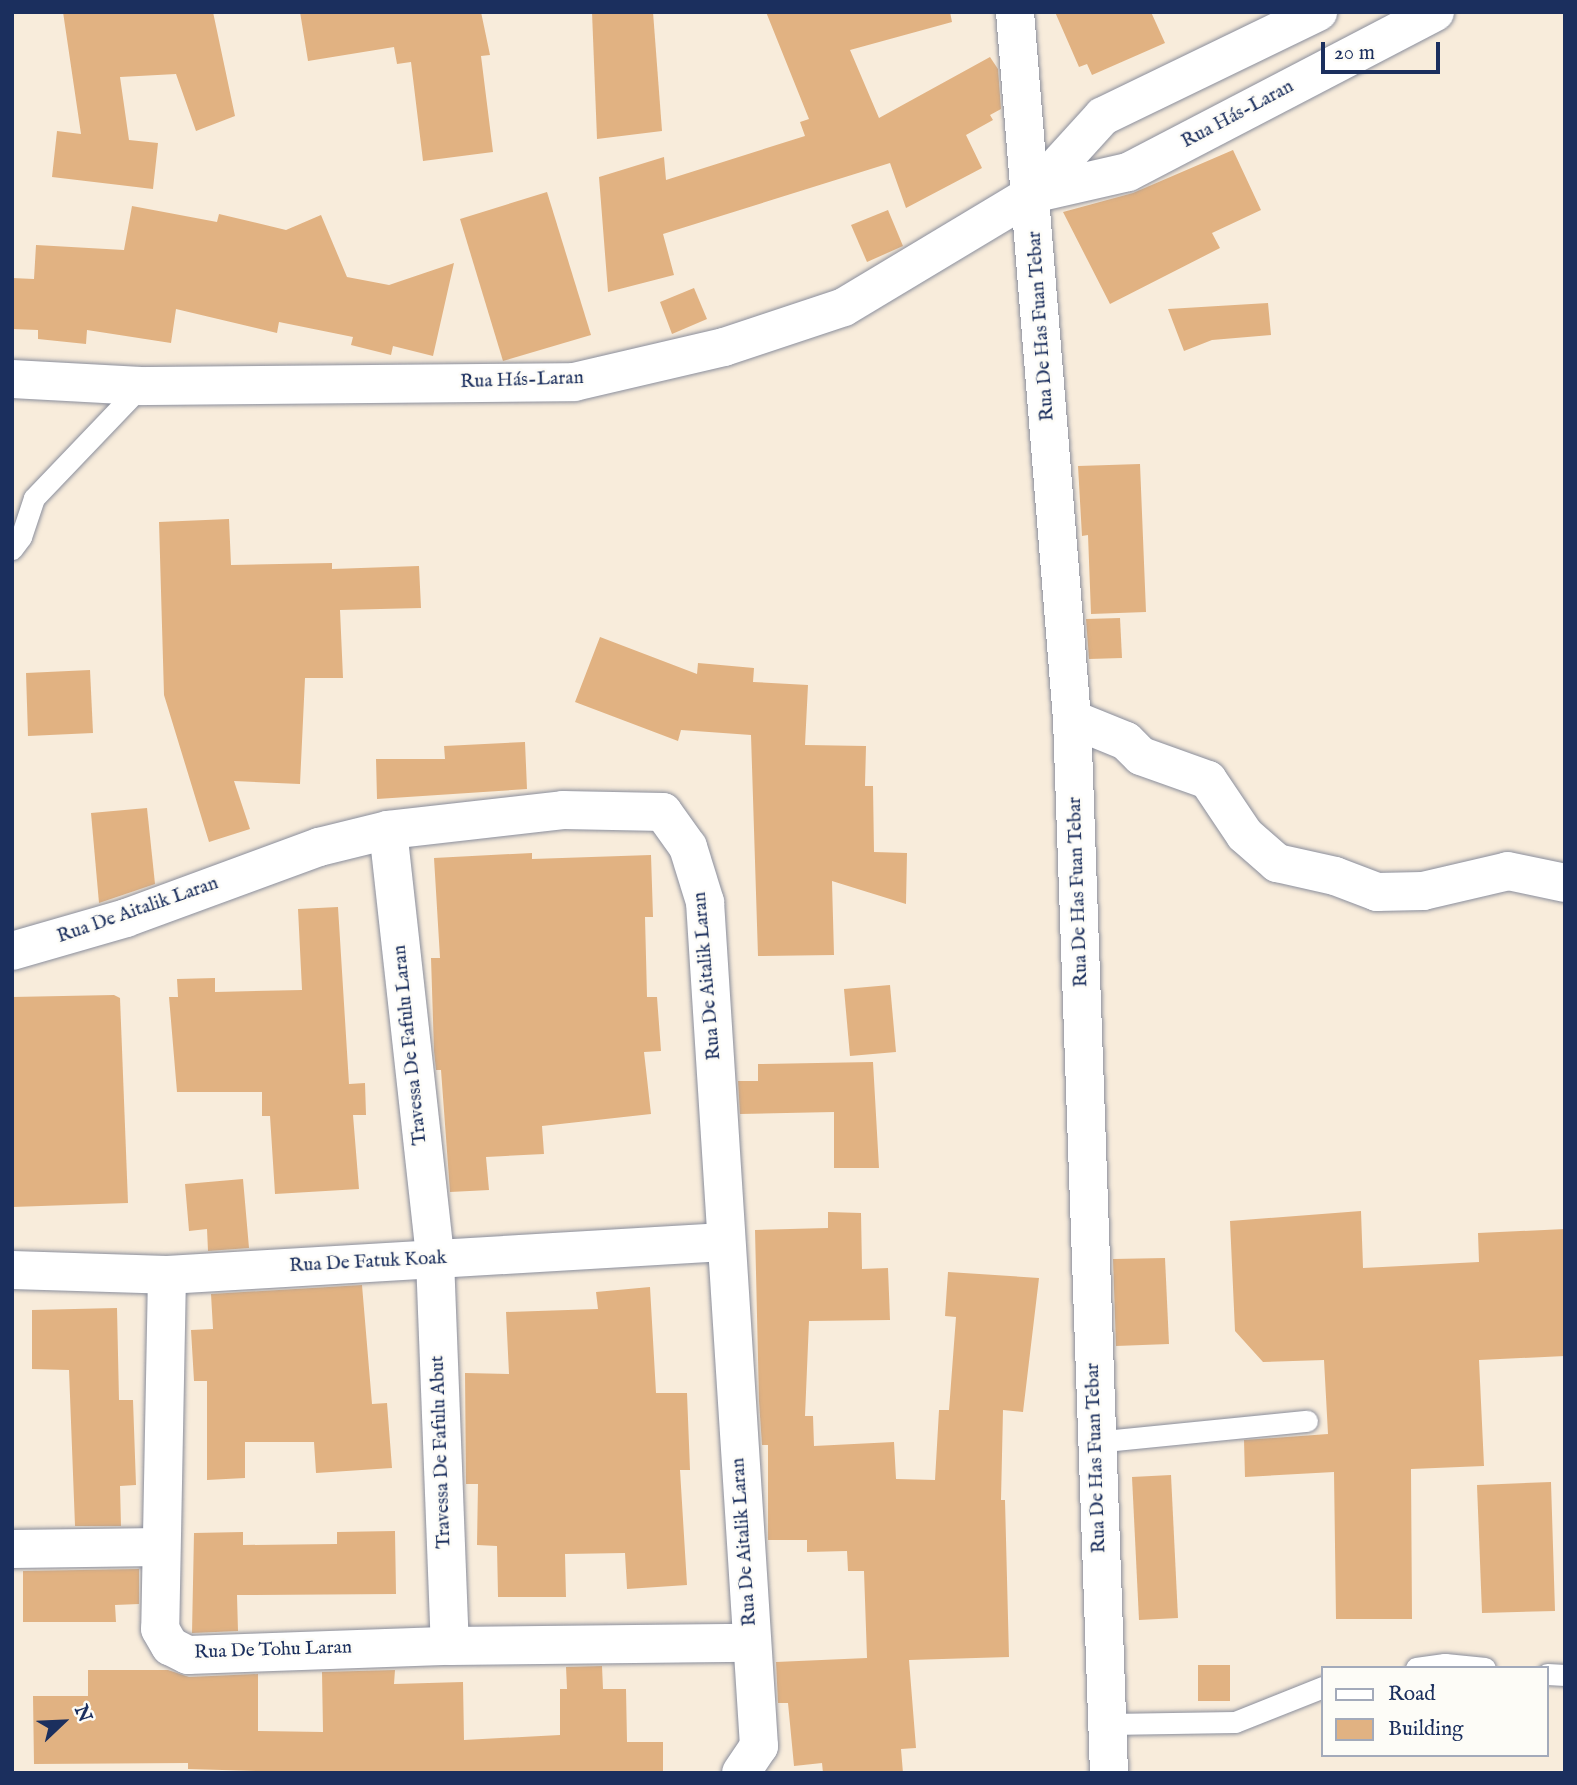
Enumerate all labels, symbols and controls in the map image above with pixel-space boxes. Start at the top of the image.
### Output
scale bar [1325,28,1444,72]
text: 20 m [1334,40,1375,67]
street label: Rua Hás-Laran [1178,76,1298,154]
street label: Rua De Has Fuan Tebar [1024,230,1060,422]
street label: Rua Hás-Laran [460,367,584,395]
street label: Rua De Has Fuan Tebar [1064,796,1094,988]
street label: Rua De Aitalik Laran [54,873,222,949]
street label: Rua De Aitalik Laran [689,891,727,1061]
street label: Travessa De Fafulu Laran [389,944,433,1146]
street label: Rua De Fatuk Koak [289,1247,447,1279]
street label: Travessa De Fafulu Abut [427,1355,457,1549]
street label: Rua De Has Fuan Tebar [1082,1362,1112,1554]
street label: Rua De Aitalik Laran [728,1457,762,1627]
street label: Rua De Tohu Laran [194,1637,352,1665]
legend [1322,1666,1549,1757]
text: Road [1388,1681,1435,1708]
north arrow [28,1687,98,1757]
text: N [68,1702,97,1726]
text: Building [1388,1716,1463,1743]

